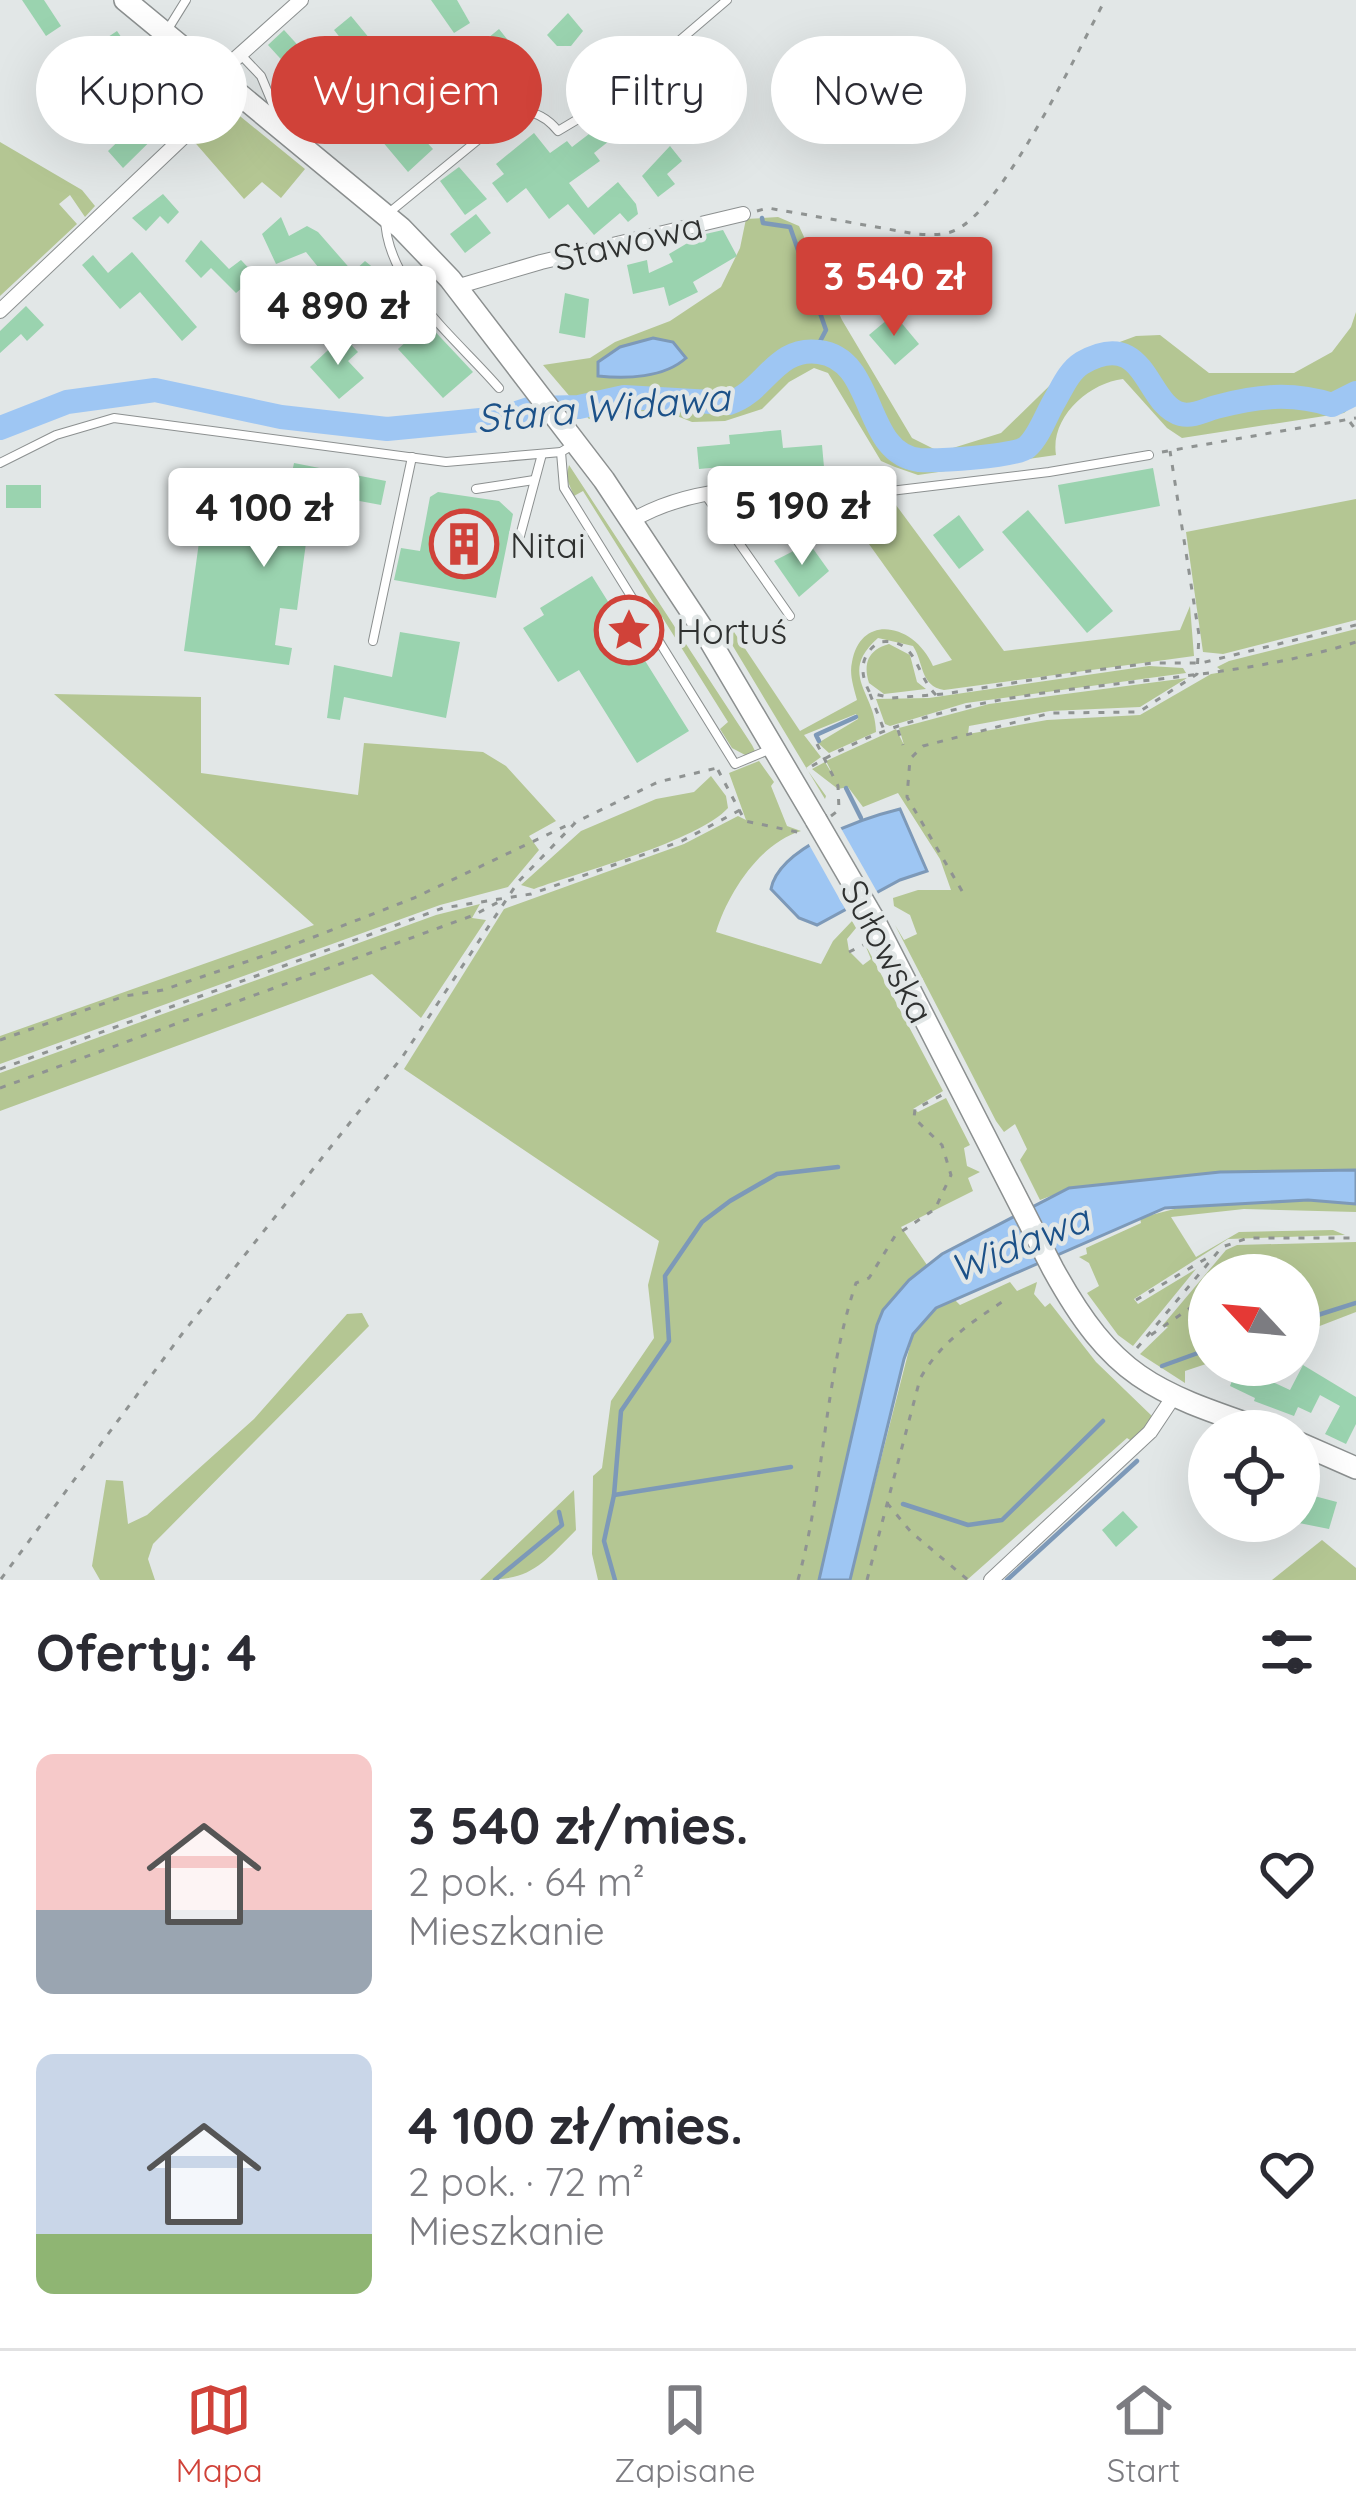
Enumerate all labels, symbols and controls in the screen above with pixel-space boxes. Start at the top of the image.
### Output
chip: Kupno [36,36,247,144]
chip: Wynajem [271,36,542,144]
chip: Filtry [566,36,747,144]
chip: Nowe [771,36,966,144]
street label: Stawowa [549,202,707,280]
pin: 3 540 zł [770,237,1018,339]
text: 3 540 zł [823,251,965,300]
pin: 4 890 zł [214,266,462,368]
text: 4 890 zł [267,280,409,329]
water label: Stara Widawa [474,371,734,442]
pin: 5 190 zł [678,466,926,568]
pin: 4 100 zł [140,468,388,570]
text: 5 190 zł [735,480,869,529]
text: 4 100 zł [195,482,333,531]
building icon: Nitai [429,509,499,579]
place label: Nitai [510,522,586,567]
place icon: Hortuś [594,595,664,665]
place label: Hortuś [676,608,787,653]
street label: Sułowska [832,872,944,1030]
water label: Widawa [942,1192,1098,1293]
north arrow [1188,1254,1320,1386]
map controls [1188,1254,1320,1542]
button: locate [1188,1410,1320,1542]
icon: filters [1254,1619,1320,1685]
text: Oferty: 4 [36,1620,257,1684]
text: 3 540 zł/mies. [408,1793,748,1857]
icon: home [132,1802,276,1946]
icon: heart [1254,1841,1320,1907]
text: 2 pok. · 64 m² [408,1857,645,1906]
text: Mieszkanie [408,1906,605,1955]
text: 4 100 zł/mies. [408,2093,743,2157]
icon: home [132,2102,276,2246]
icon: heart [1254,2141,1320,2207]
text: 2 pok. · 72 m² [408,2157,644,2206]
text: Mieszkanie [408,2206,605,2255]
tab: Mapa [176,2377,263,2490]
tab: Zapisane [614,2377,756,2490]
tab: Start [1107,2377,1180,2490]

